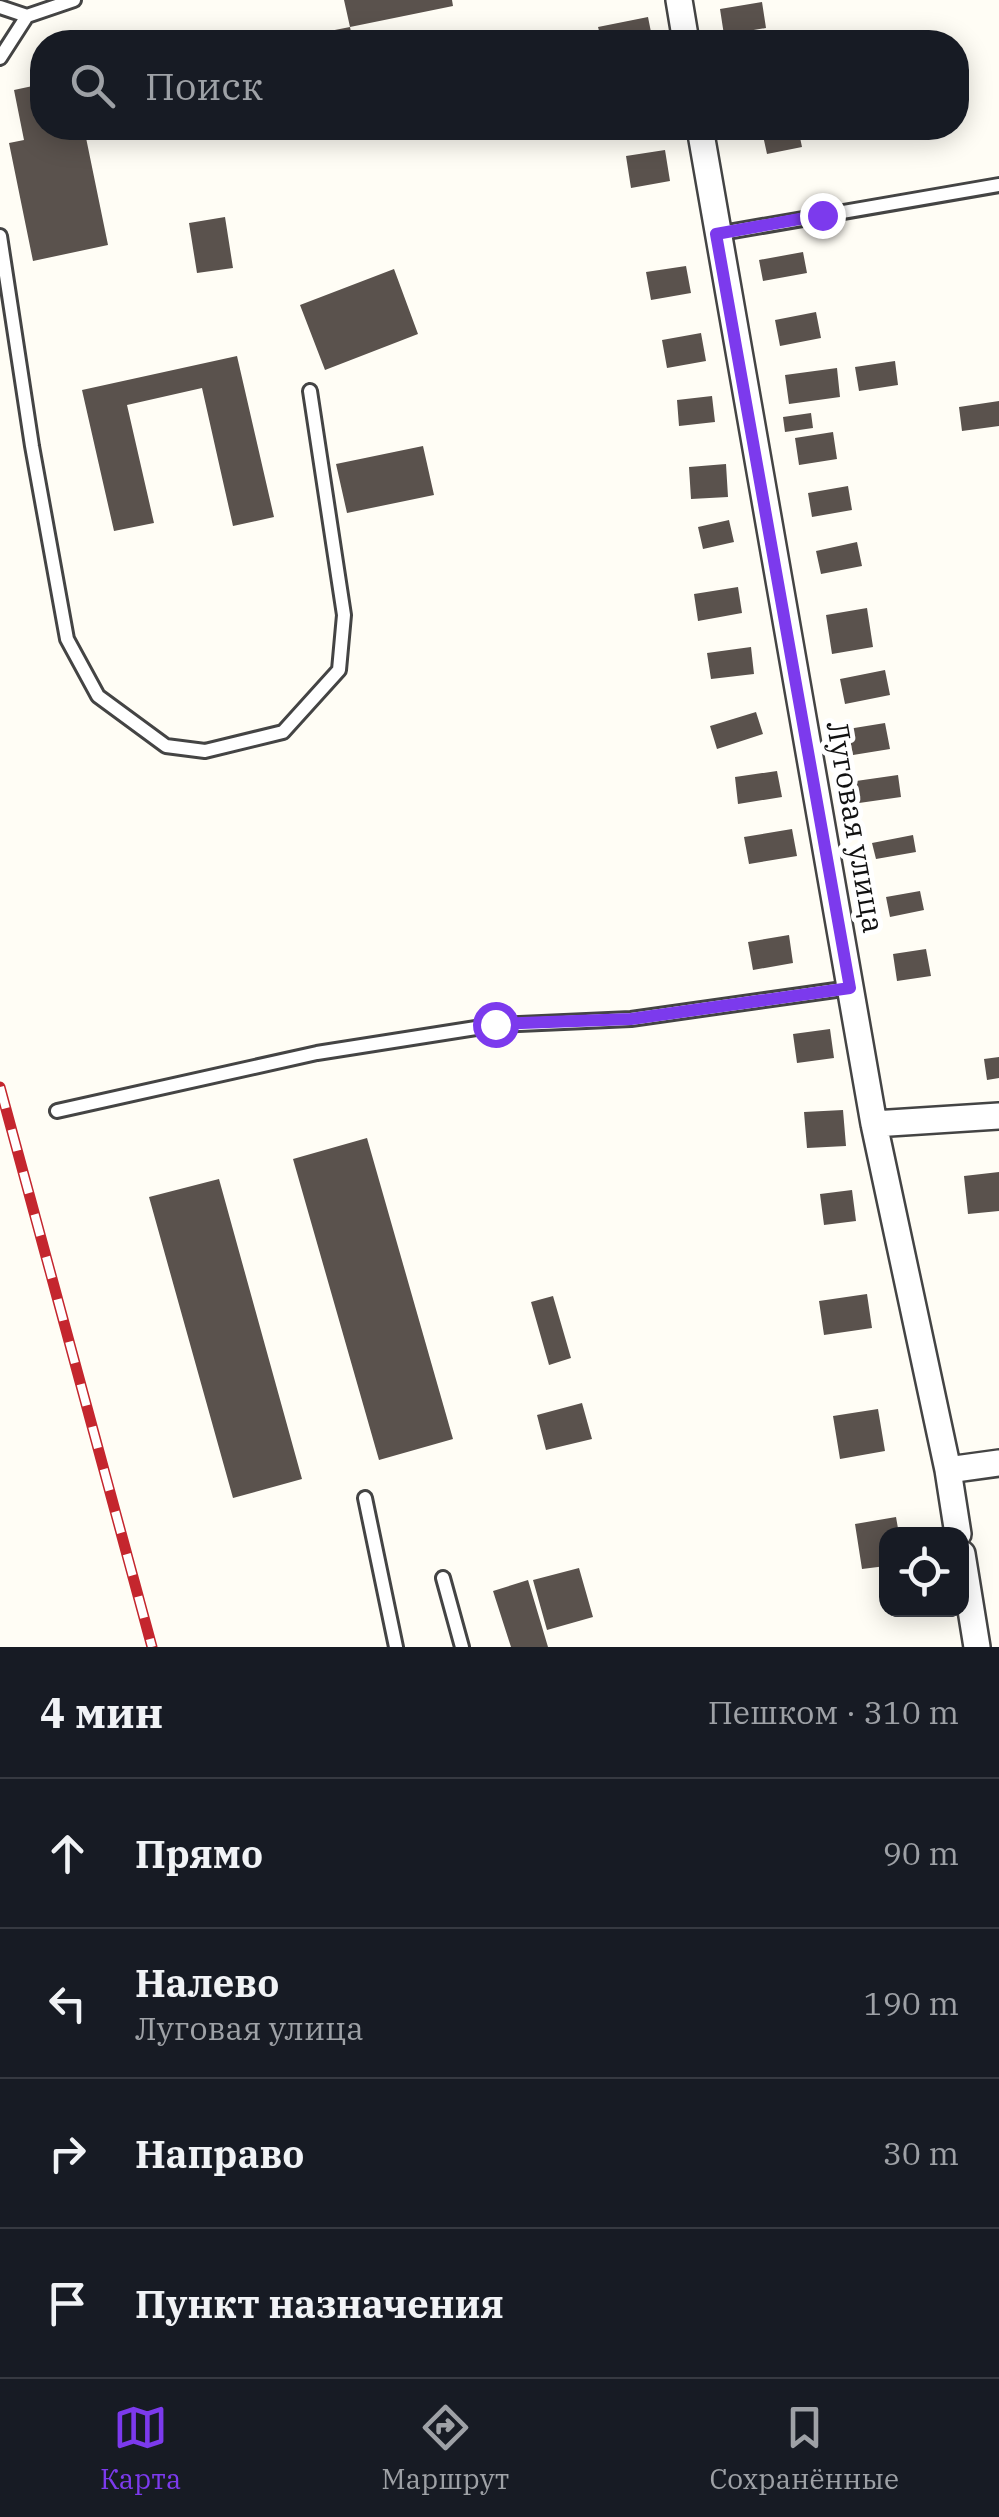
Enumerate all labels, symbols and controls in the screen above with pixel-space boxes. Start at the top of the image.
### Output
search box [30,30,969,140]
icon: search [65,58,120,113]
text: Поиск [145,61,263,110]
route end [800,193,846,239]
street label: Луговая улица [819,718,894,936]
route start [473,1002,519,1048]
map controls [879,1527,969,1617]
button: locate [879,1527,969,1617]
text: 4 мин [40,1685,163,1740]
text: Пешком · 310 m [708,1691,959,1733]
icon: ahead [40,1826,95,1881]
text: Прямо [135,1829,263,1878]
text: 90 m [883,1832,959,1874]
text: Налево [135,1958,279,2007]
icon: left [40,1976,95,2031]
text: 190 m [863,1982,959,2024]
text: Луговая улица [135,2007,364,2049]
icon: right [40,2126,95,2181]
text: Направо [135,2129,304,2178]
text: 30 m [883,2132,959,2174]
icon: arrive [40,2276,95,2331]
text: Пункт назначения [135,2279,504,2328]
tab: Карта [100,2400,181,2497]
tab: Маршрут [381,2400,509,2497]
tab: Сохранённые [709,2400,899,2497]

